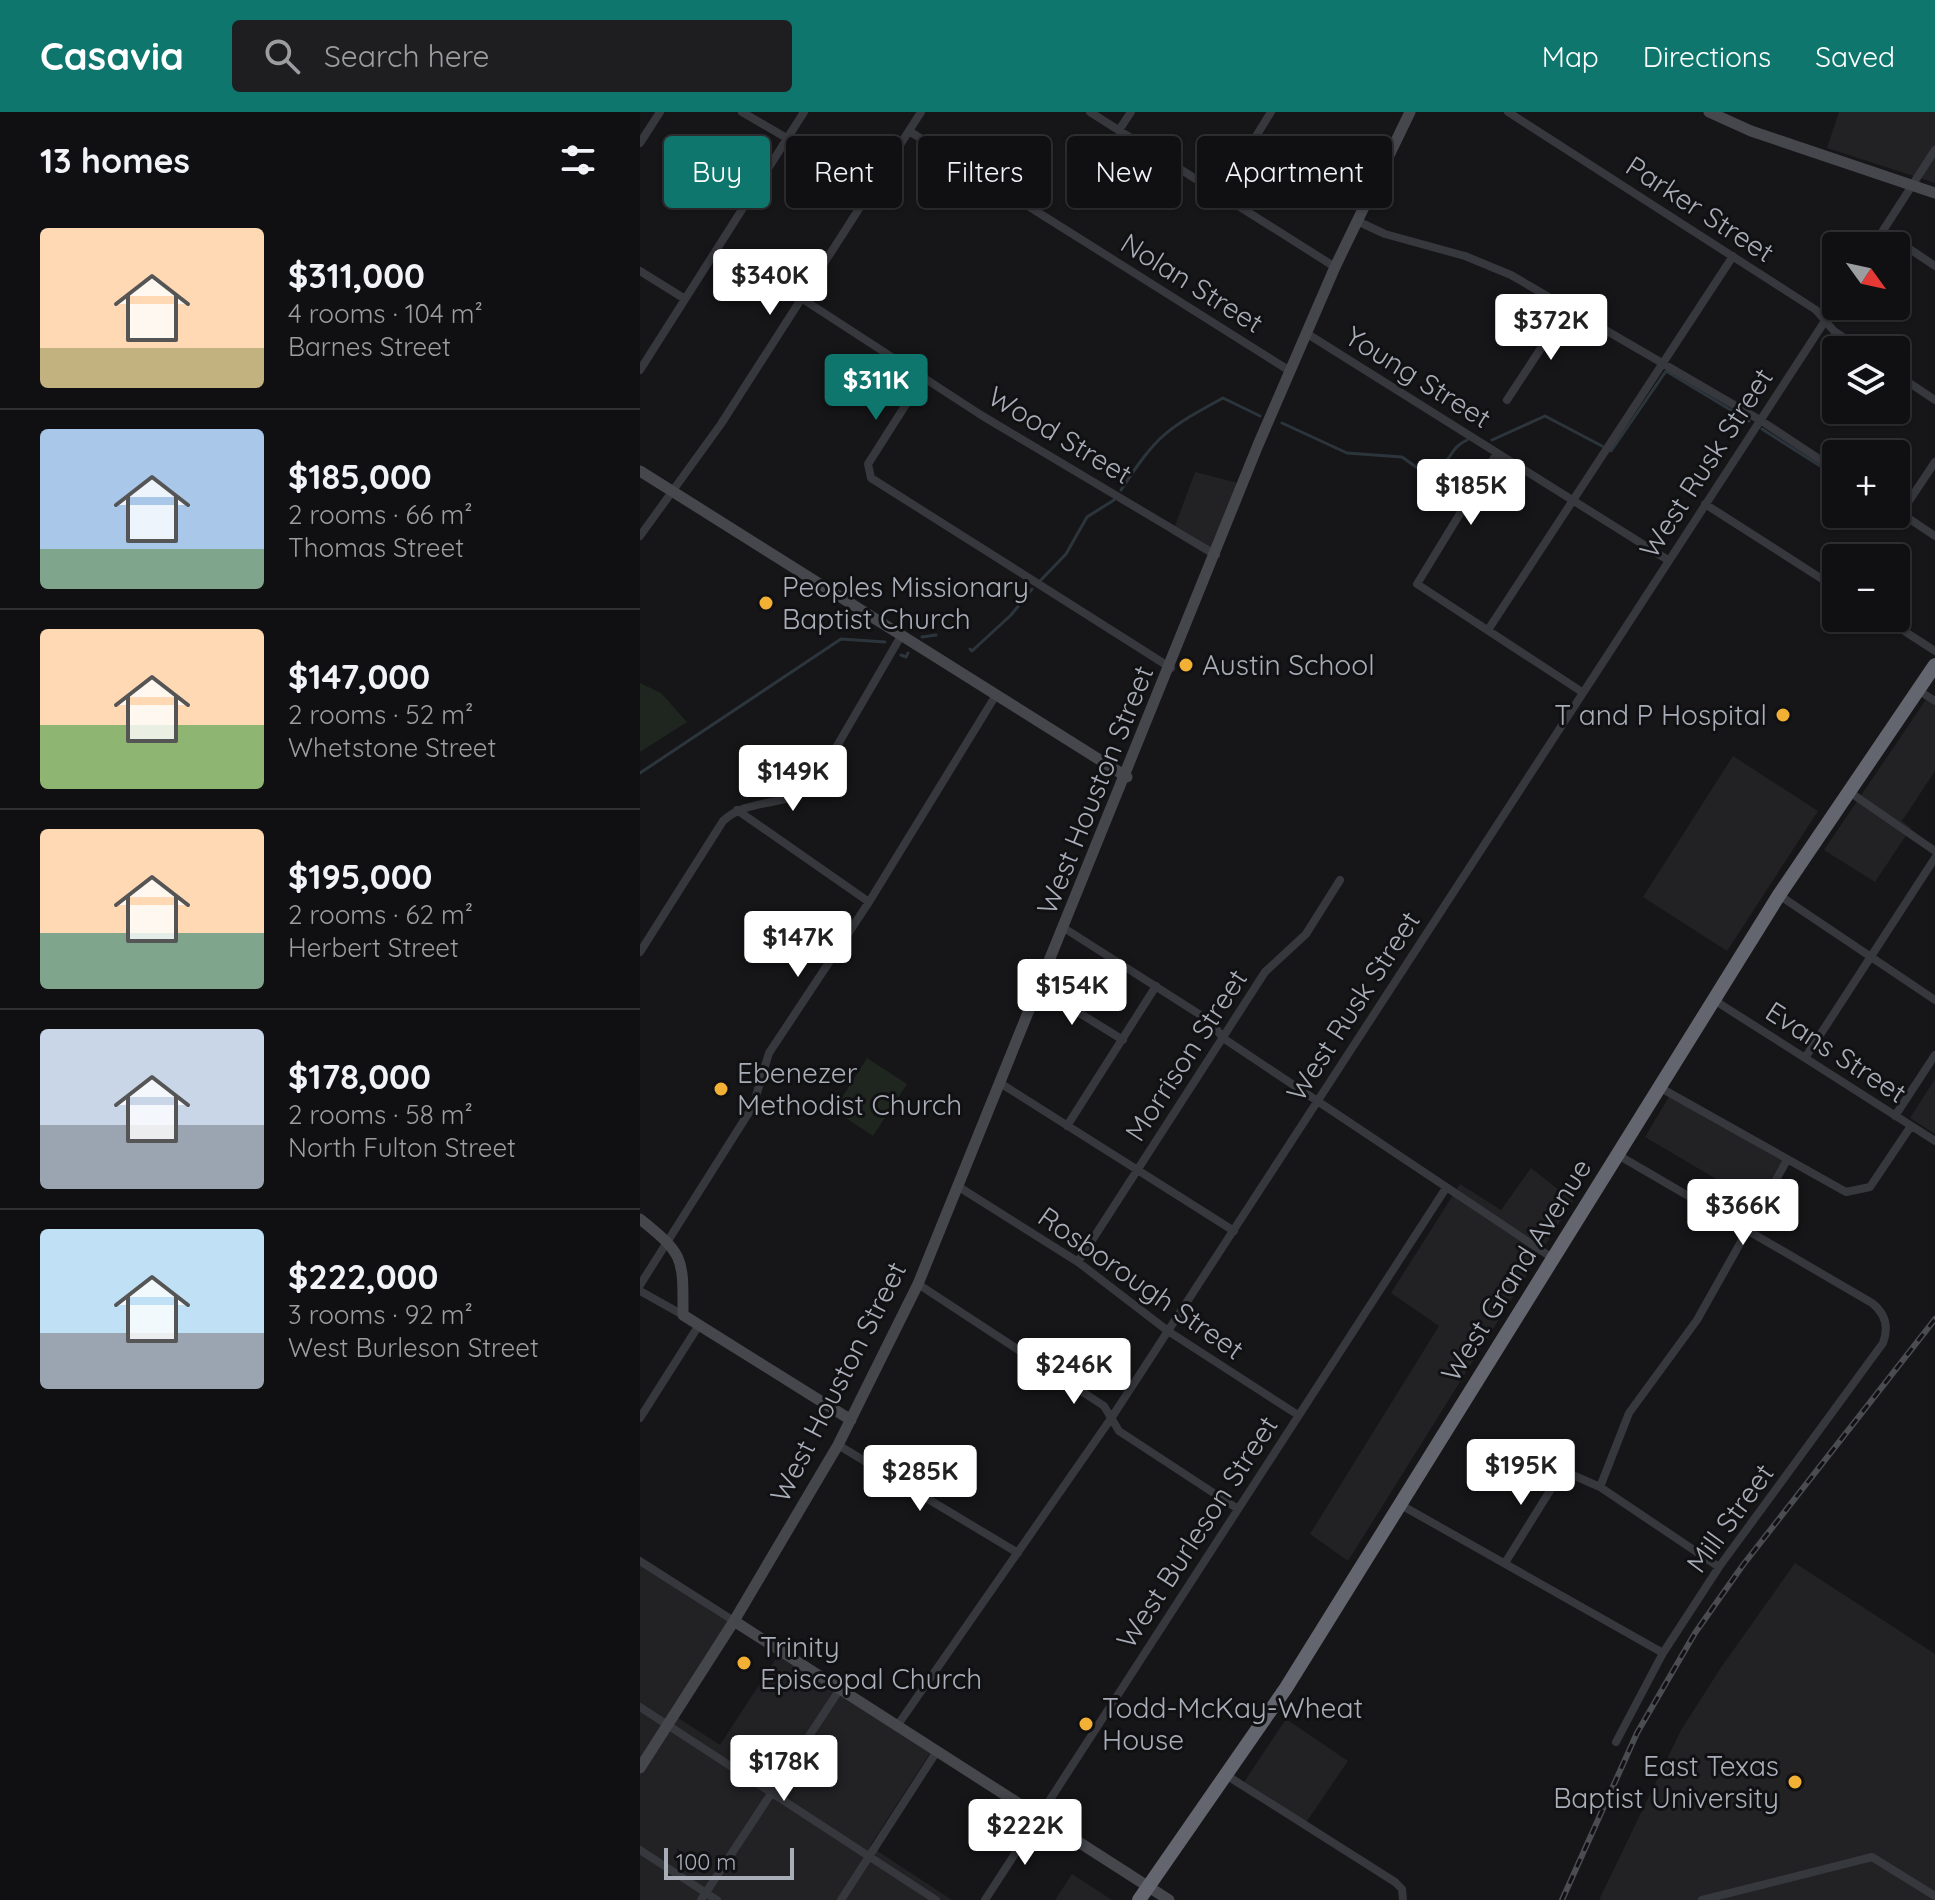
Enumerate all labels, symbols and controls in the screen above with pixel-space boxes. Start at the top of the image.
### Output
search box [232,20,792,92]
text: Casavia [40,32,184,80]
icon: search [260,34,304,78]
text: Search here [324,37,490,75]
text: Map [1542,39,1599,74]
text: Directions [1643,39,1771,74]
text: Saved [1815,39,1895,74]
chip: Buy [664,136,770,208]
chip: Rent [786,136,902,208]
chip: Filters [918,136,1051,208]
chip: New [1067,136,1181,208]
chip: Apartment [1197,136,1392,208]
icon: filters [556,138,600,182]
text: 13 homes [40,139,190,182]
street label: Parker Street [1620,148,1781,269]
street label: Nolan Street [1115,225,1270,340]
north arrow [1822,232,1910,320]
map controls [1822,232,1910,632]
pin: $340K [714,249,826,317]
text: $311,000 [288,254,425,297]
text: $340K [731,258,809,291]
icon: home [104,260,200,356]
pin: $372K [1495,294,1607,362]
text: 4 rooms · 104 m² [288,297,483,330]
text: $372K [1513,303,1589,336]
street label: Young Street [1339,318,1498,435]
text: Barnes Street [288,330,451,363]
button: layers [1822,336,1910,424]
pin: $311K [820,354,932,422]
street label: West Rusk Street [1631,361,1780,564]
text: $311K [843,363,909,396]
street label: Wood Street [982,378,1139,491]
button: + [1822,440,1910,528]
text: $185,000 [288,455,432,498]
pin: $185K [1415,459,1527,527]
icon: home [104,461,200,557]
text: $185K [1435,468,1507,501]
text: 2 rooms · 66 m² [288,498,473,531]
text: Thomas Street [288,531,464,564]
button: − [1822,544,1910,632]
place label: Peoples Missionary Baptist Church [782,569,1029,636]
marker: Peoples Missionary Baptist Church [757,594,775,612]
place label: Austin School [1202,647,1375,682]
text: $147,000 [288,655,430,698]
marker: Austin School [1177,656,1195,674]
street label: West Houston Street [1029,660,1160,919]
icon: home [104,661,200,757]
place label: T and P Hospital [1554,697,1767,732]
text: 2 rooms · 52 m² [288,698,473,731]
marker: T and P Hospital [1774,706,1792,724]
text: Whetstone Street [288,731,496,764]
pin: $149K [737,745,849,813]
text: $149K [757,754,829,787]
text: $195,000 [288,855,432,898]
icon: home [104,861,200,957]
text: 2 rooms · 62 m² [288,898,473,931]
street label: West Rusk Street [1278,904,1427,1107]
pin: $147K [742,911,854,979]
text: $147K [762,920,834,953]
text: Herbert Street [288,931,459,964]
pin: $154K [1016,959,1128,1027]
street label: Morrison Street [1117,962,1254,1147]
text: $154K [1036,968,1108,1001]
street label: Evans Street [1759,993,1913,1110]
text: $178,000 [288,1055,431,1098]
place label: Ebenezer Methodist Church [737,1055,962,1122]
icon: home [104,1061,200,1157]
marker: Ebenezer Methodist Church [712,1080,730,1098]
text: 2 rooms · 58 m² [288,1098,473,1131]
text: North Fulton Street [288,1131,516,1164]
street label: West Grand Avenue [1433,1152,1598,1388]
pin: $366K [1687,1179,1799,1247]
text: $366K [1705,1188,1781,1221]
street label: Rosborough Street [1032,1199,1251,1367]
text: $222,000 [288,1255,438,1298]
street label: West Houston Street [762,1256,913,1508]
icon: home [104,1261,200,1357]
text: 3 rooms · 92 m² [288,1298,473,1331]
text: West Burleson Street [288,1331,539,1364]
pin: $246K [1018,1338,1130,1406]
text: $246K [1035,1347,1113,1380]
street label: West Burleson Street [1108,1409,1285,1654]
pin: $195K [1465,1439,1577,1507]
pin: $285K [864,1445,976,1513]
text: $195K [1485,1448,1557,1481]
text: $285K [882,1454,958,1487]
street label: Mill Street [1678,1456,1781,1579]
place label: Trinity Episcopal Church [760,1629,982,1696]
marker: Trinity Episcopal Church [735,1654,753,1672]
place label: Todd-McKay-Wheat House [1102,1690,1363,1757]
marker: Todd-McKay-Wheat House [1077,1715,1095,1733]
pin: $178K [728,1735,840,1803]
text: $178K [748,1744,820,1777]
place label: East Texas Baptist University [1553,1748,1779,1815]
marker: East Texas Baptist University [1786,1773,1804,1791]
pin: $222K [969,1799,1081,1867]
text: $222K [987,1808,1063,1841]
scale bar [664,1844,794,1880]
text: 100 m [676,1848,736,1876]

